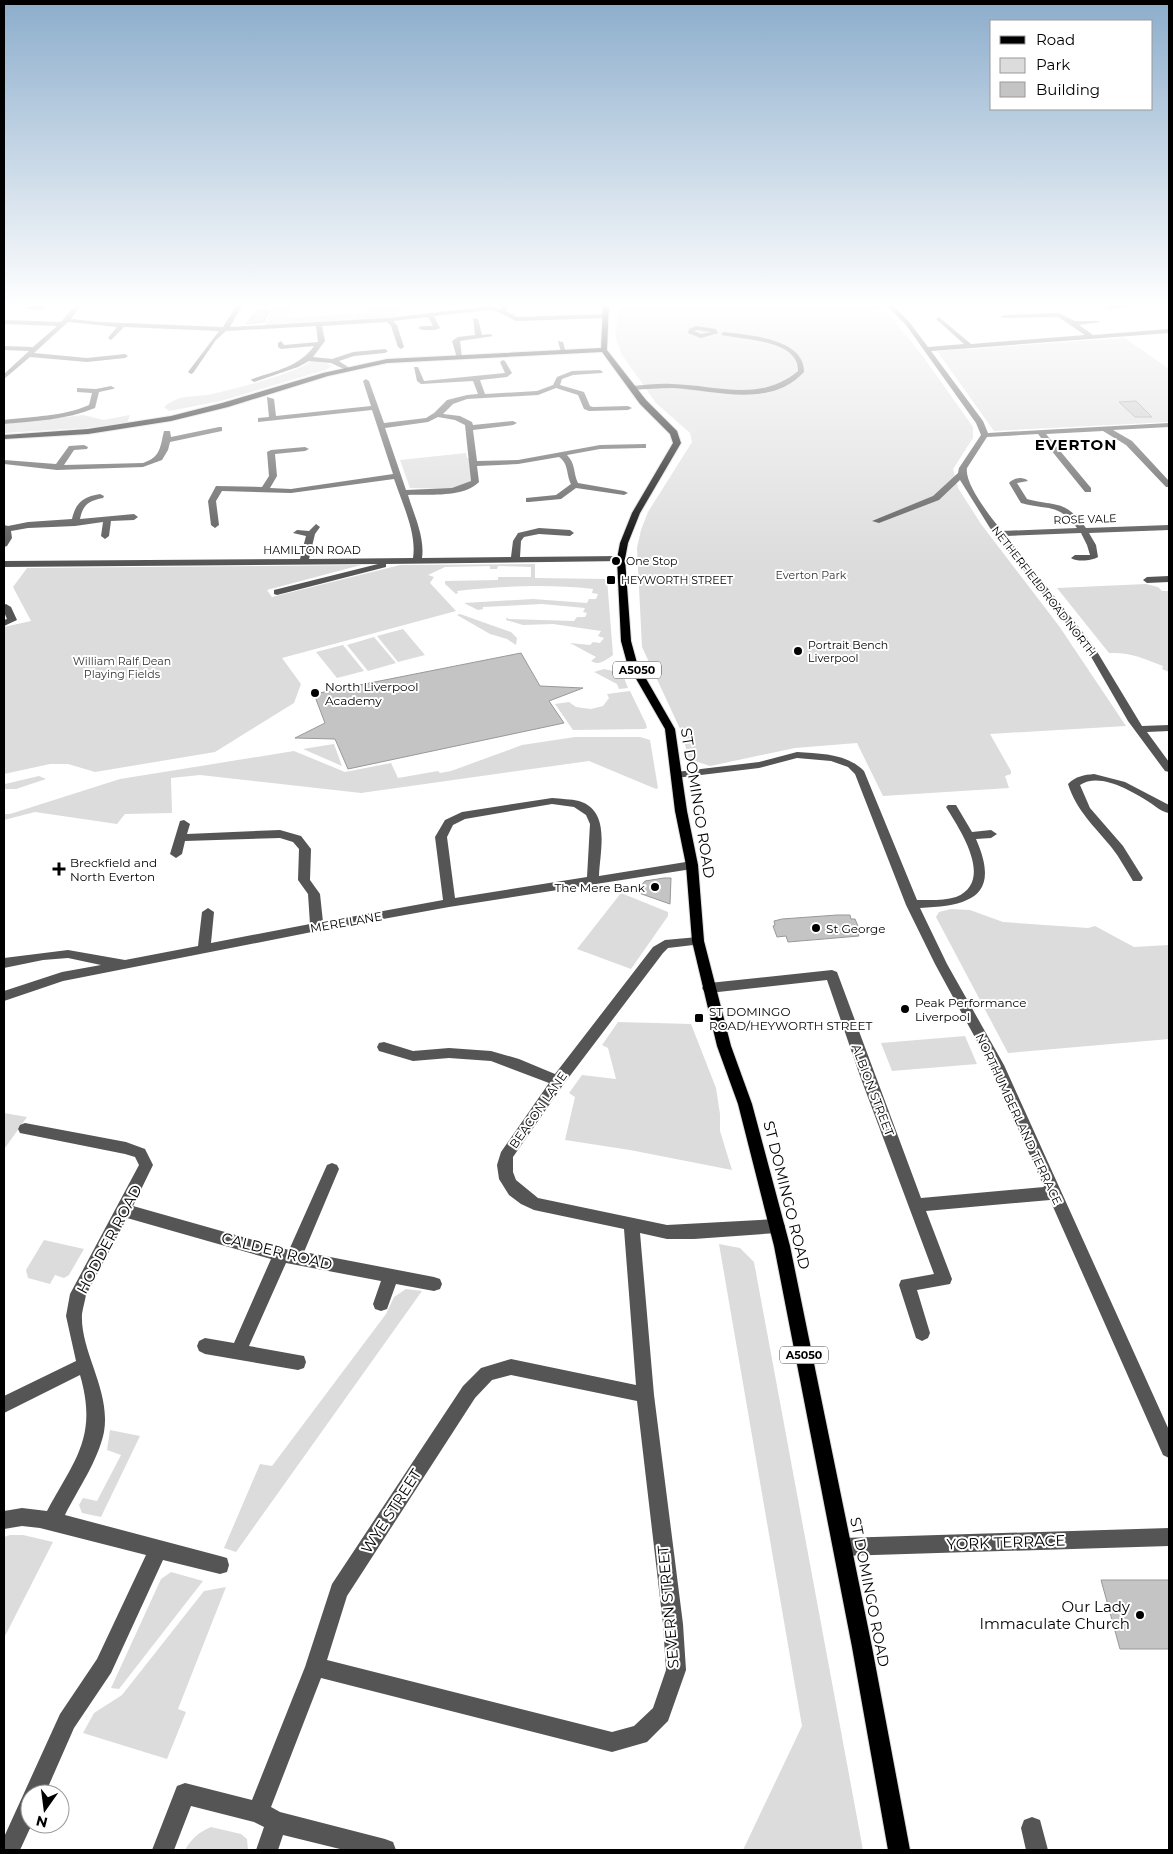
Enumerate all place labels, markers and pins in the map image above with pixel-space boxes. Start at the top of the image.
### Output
place label: One Stop [626,554,678,568]
marker: One Stop [610,555,622,567]
place label: HEYWORTH STREET [621,573,734,587]
marker: HEYWORTH STREET [605,574,617,586]
place label: Portrait Bench Liverpool [808,638,888,665]
marker: Portrait Bench Liverpool [792,645,804,657]
place label: North Liverpool Academy [325,679,418,708]
marker: North Liverpool Academy [309,687,321,699]
place label: Breckfield and North Everton [70,855,157,884]
marker: Breckfield and North Everton [52,862,66,876]
place label: The Mere Bank [554,880,646,895]
marker: The Mere Bank [649,881,661,893]
place label: St George [826,921,886,936]
marker: St George [810,922,822,934]
place label: Peak Performance Liverpool [915,995,1026,1024]
marker: Peak Performance Liverpool [899,1003,911,1015]
place label: ST DOMINGO ROAD/HEYWORTH STREET [709,1004,872,1033]
marker: ST DOMINGO ROAD/HEYWORTH STREET [693,1012,705,1024]
place label: Our Lady Immaculate Church [979,1597,1131,1633]
marker: Our Lady Immaculate Church [1134,1609,1146,1621]

